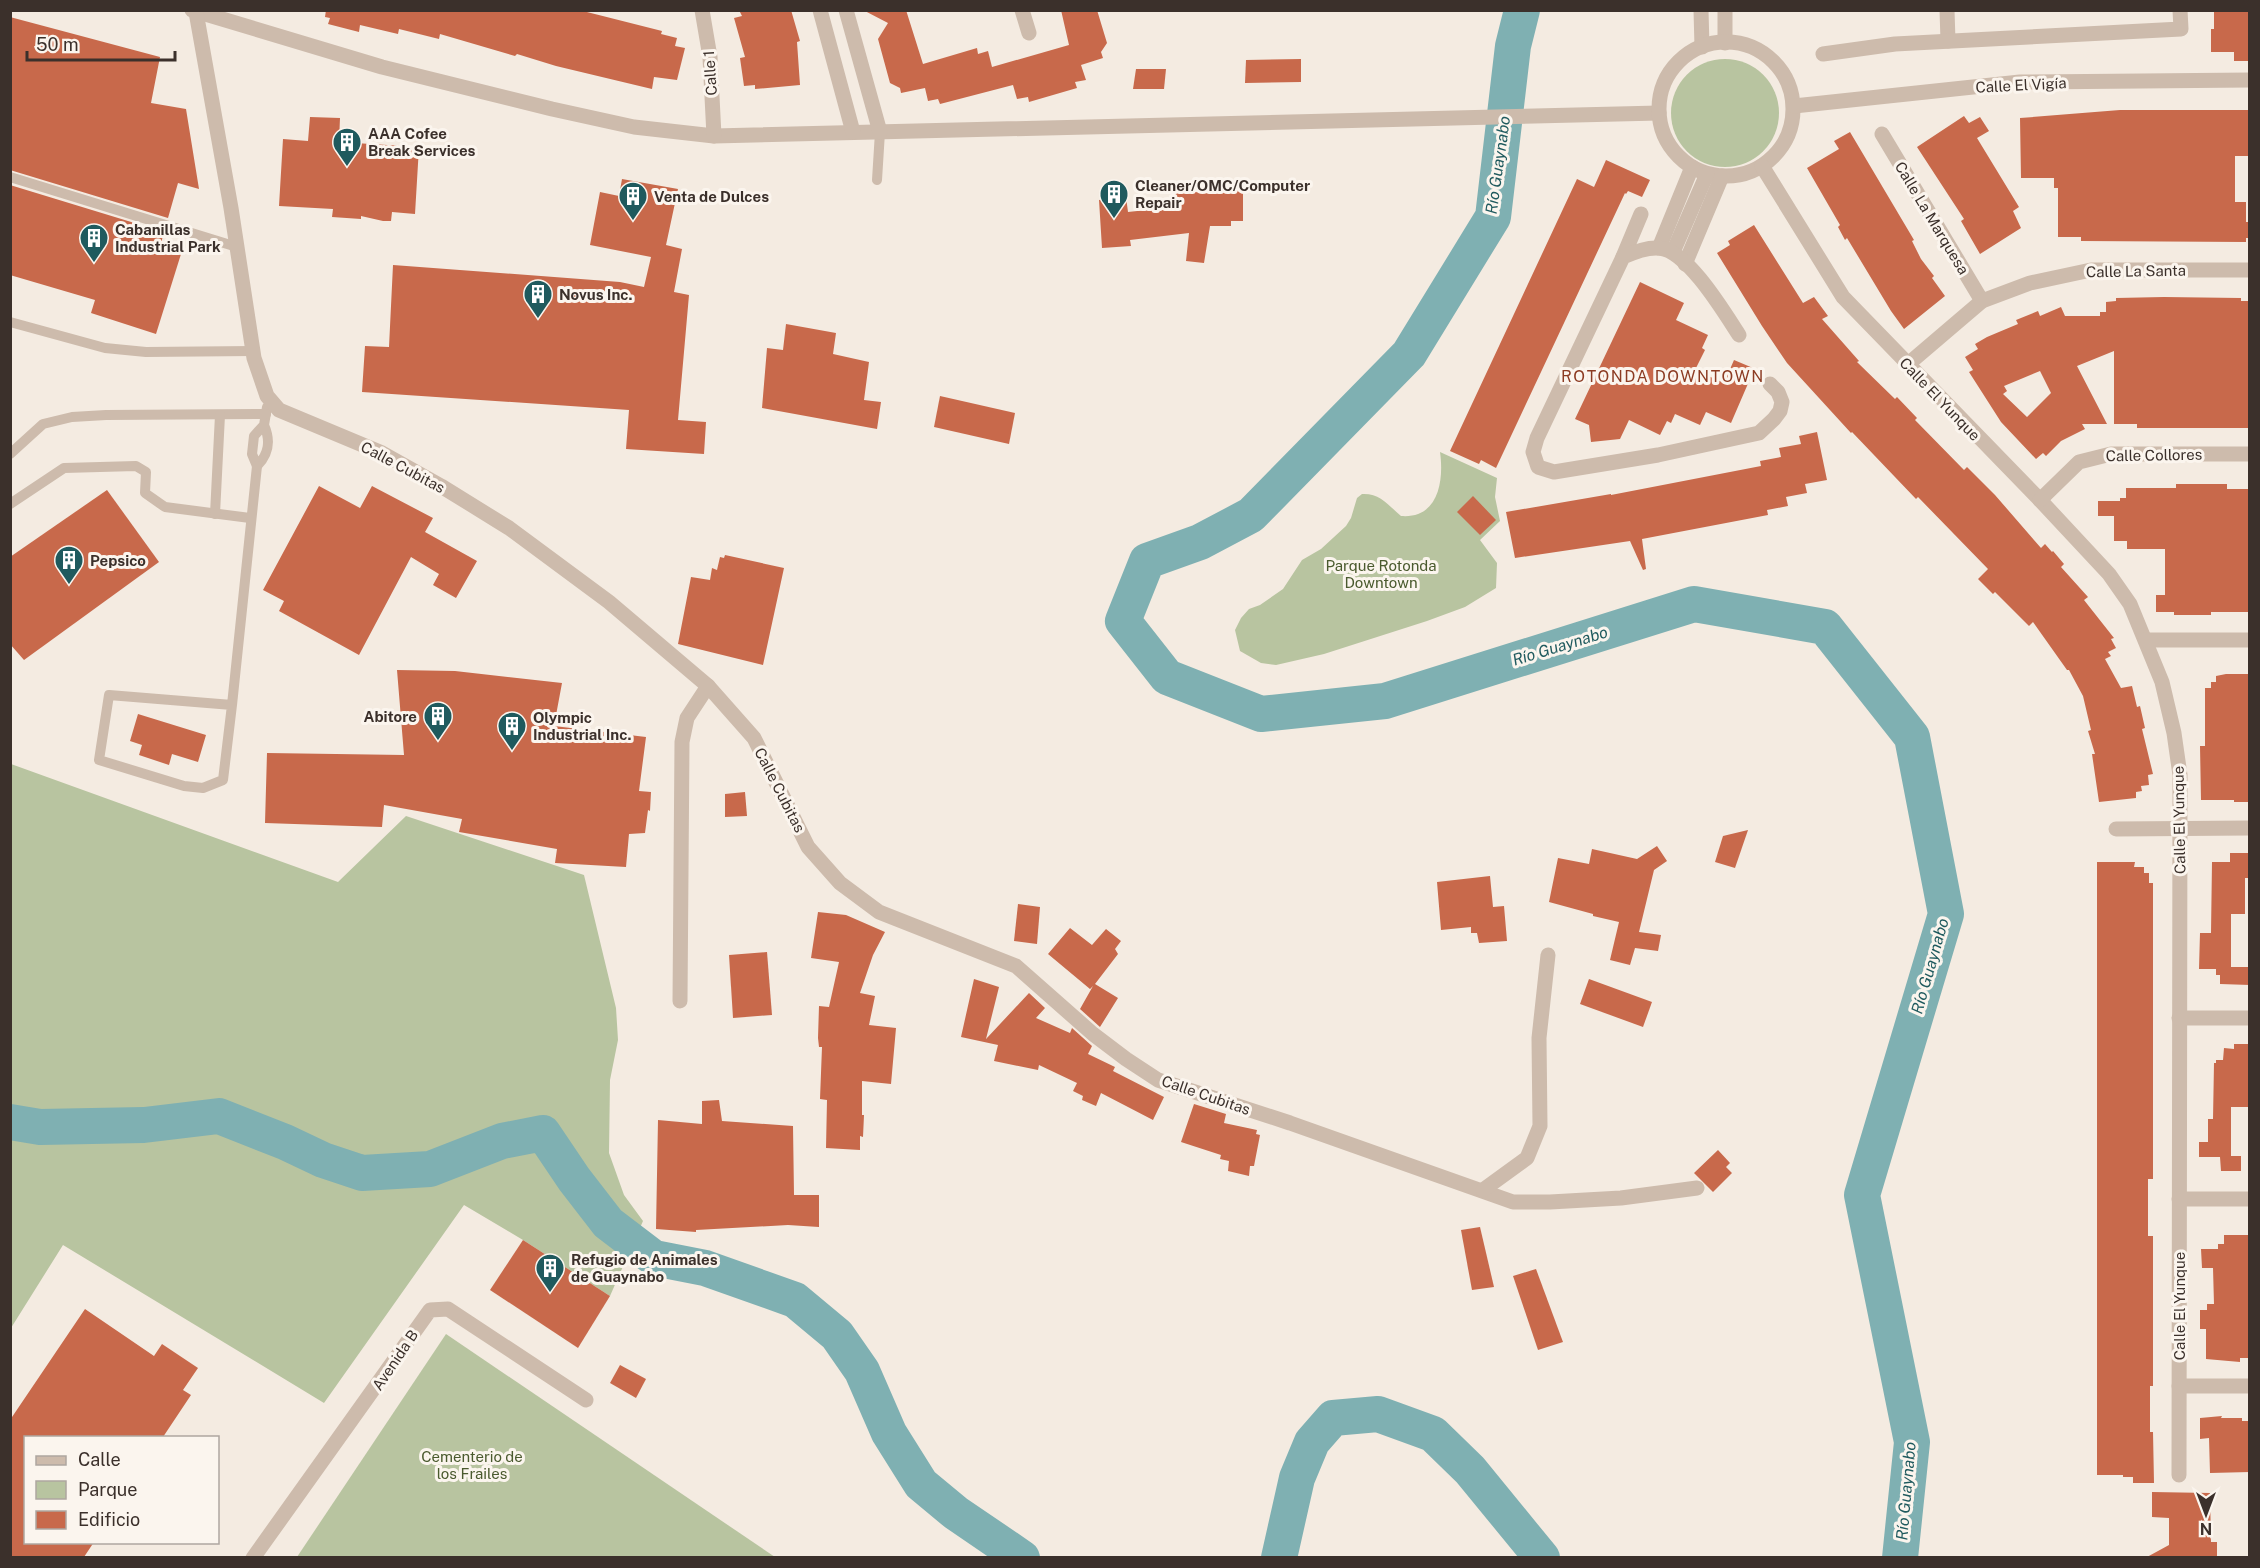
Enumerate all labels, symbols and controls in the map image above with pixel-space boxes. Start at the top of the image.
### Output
scale bar [27,24,176,62]
text: 50 m [36,34,79,55]
street label: Calle 1 [700,50,720,96]
street label: Calle El Vigía [1975,74,2067,96]
water label: Río Guaynabo [1482,114,1514,215]
place label: AAA Cofee Break Services [368,125,476,159]
building icon: AAA Cofee Break Services [331,126,363,168]
street label: Calle La Marquesa [1892,158,1972,278]
place label: Cleaner/OMC/Computer Repair [1135,177,1310,211]
building icon: Cleaner/OMC/Computer Repair [1098,178,1130,220]
building icon: Venta de Dulces [617,180,649,222]
place label: Venta de Dulces [654,188,769,205]
place label: Cabanillas Industrial Park [115,221,221,255]
building icon: Cabanillas Industrial Park [78,222,110,264]
street label: Calle La Santa [2086,262,2186,280]
building icon: Novus Inc. [522,278,554,320]
place label: Novus Inc. [559,286,633,303]
street label: Calle El Yunque [1896,354,1984,444]
district label: ROTONDA DOWNTOWN [1561,367,1765,386]
street label: Calle Cubitas [358,438,448,496]
street label: Calle Collores [2106,446,2202,464]
building icon: Pepsico [53,544,85,586]
place label: Pepsico [90,552,146,569]
park label: Parque Rotonda Downtown [1325,557,1437,591]
water label: Río Guaynabo [1510,622,1610,670]
building icon: Abitore [422,700,454,742]
place label: Abitore [364,708,417,725]
place label: Olympic Industrial Inc. [533,709,631,743]
building icon: Olympic Industrial Inc. [496,710,528,752]
street label: Calle Cubitas [751,745,809,835]
street label: Calle El Yunque [2170,766,2188,874]
water label: Río Guaynabo [1907,916,1953,1016]
street label: Calle Cubitas [1160,1072,1252,1118]
place label: Refugio de Animales de Guaynabo [571,1251,718,1285]
building icon: Refugio de Animales de Guaynabo [534,1252,566,1294]
street label: Calle El Yunque [2171,1252,2188,1360]
street label: Avenida B [369,1327,421,1393]
legend [24,1436,219,1544]
water label: Río Guaynabo [1892,1441,1920,1541]
park label: Cementerio de los Frailes [421,1448,523,1482]
text: Calle [78,1449,121,1470]
text: Parque [78,1479,138,1500]
north arrow [2176,1484,2236,1544]
text: Edificio [78,1509,140,1530]
text: N [2200,1519,2212,1538]

